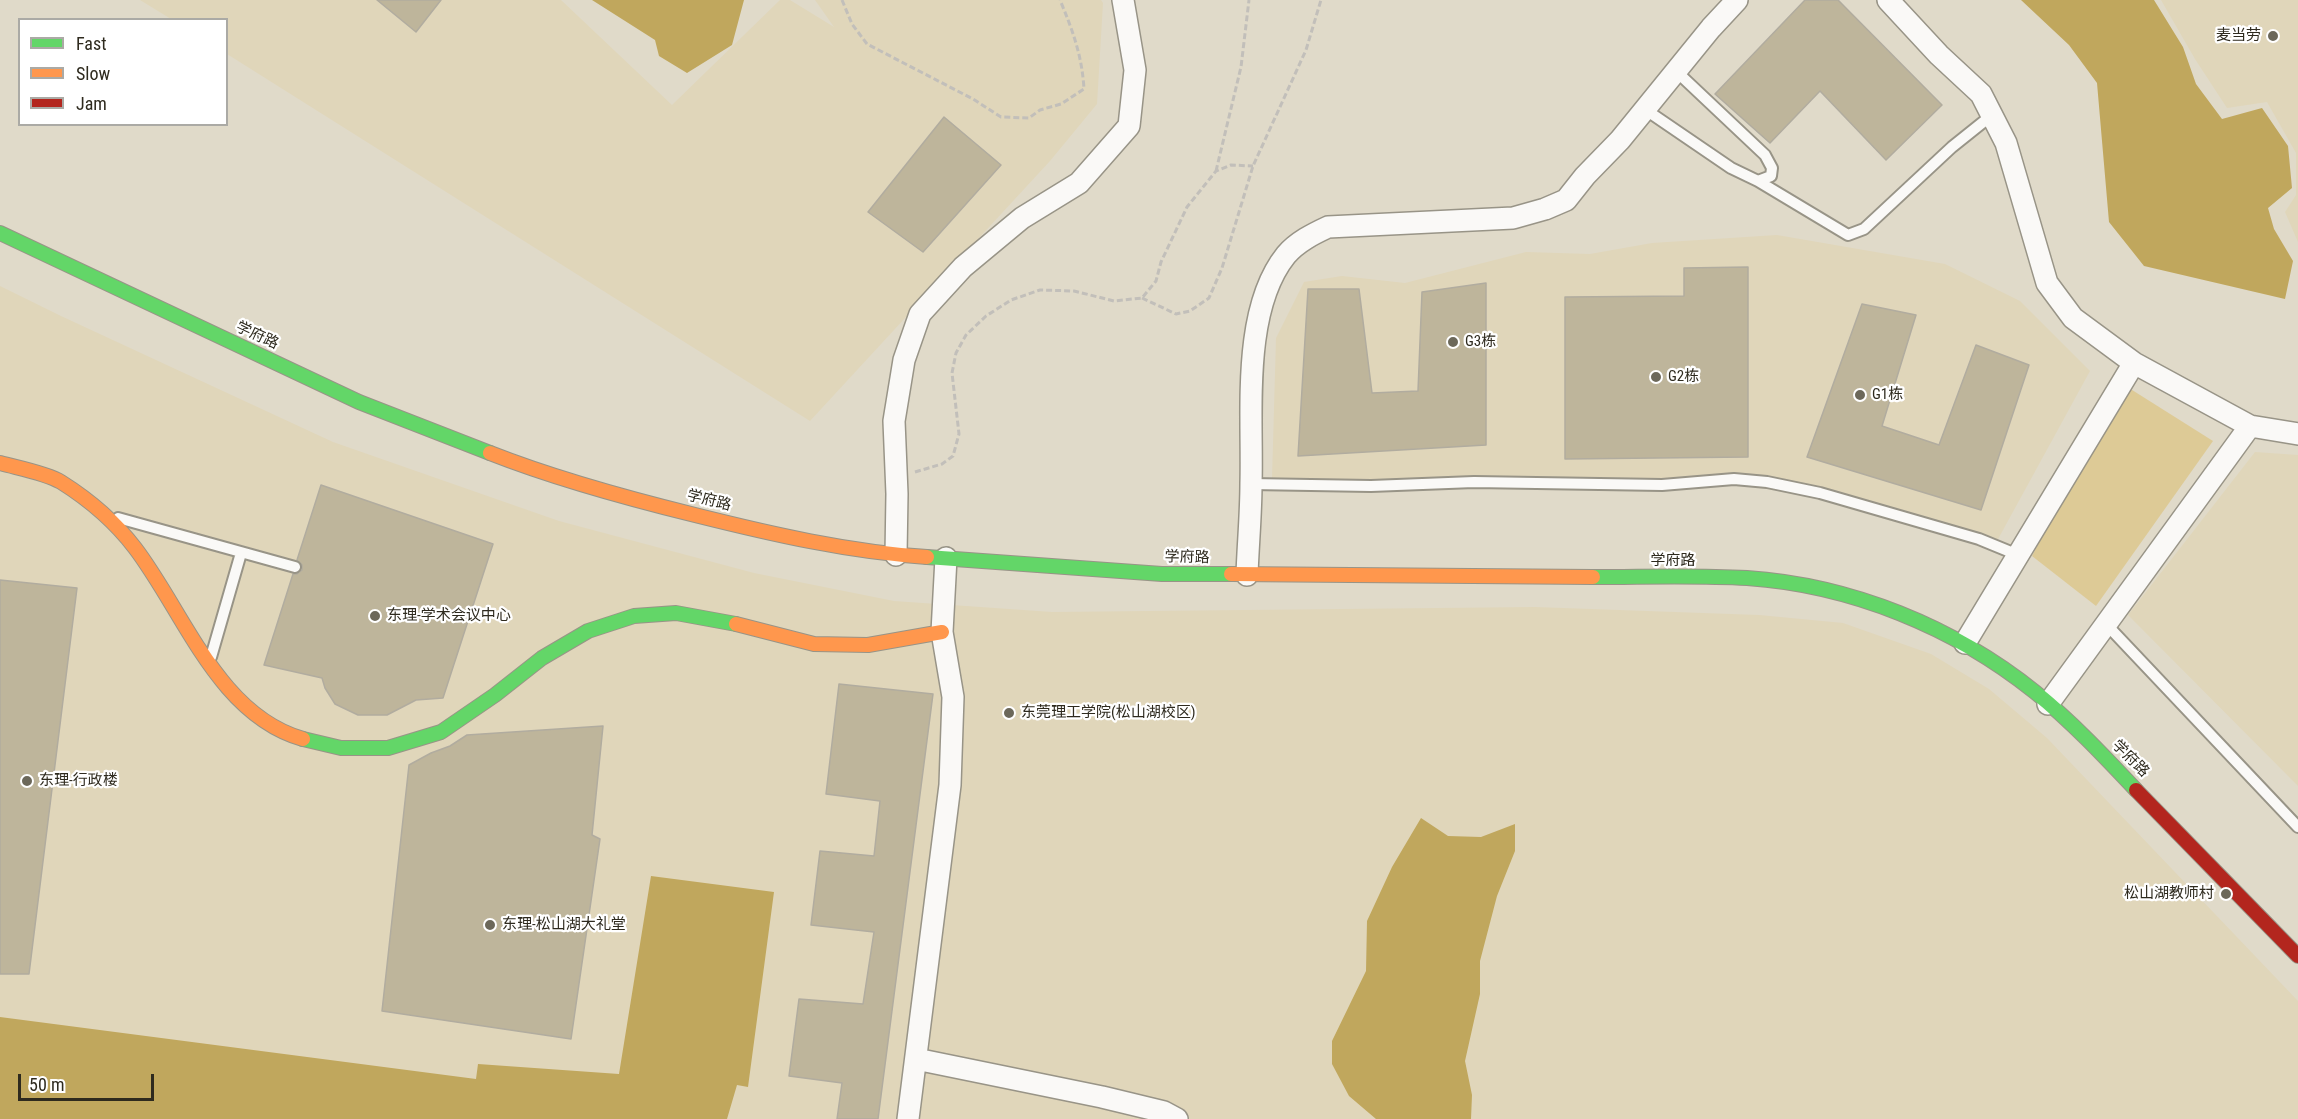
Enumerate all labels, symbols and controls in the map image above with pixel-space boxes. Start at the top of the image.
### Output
legend [18,18,228,126]
place label: 麦当劳 [2216,27,2261,45]
marker: 麦当劳 [2266,29,2280,43]
text: Fast [76,33,107,54]
text: Slow [76,63,110,84]
text: Jam [76,93,107,114]
street label: 学府路 [233,318,281,354]
place label: G3栋 [1465,333,1496,351]
marker: G3栋 [1446,335,1460,349]
place label: G2栋 [1668,368,1699,386]
marker: G2栋 [1649,370,1663,384]
place label: G1栋 [1872,386,1903,404]
marker: G1栋 [1853,388,1867,402]
street label: 学府路 [685,487,733,515]
street label: 学府路 [1164,549,1210,567]
street label: 学府路 [1651,552,1695,570]
place label: 东理-学术会议中心 [387,607,511,625]
marker: 东理-学术会议中心 [368,609,382,623]
place label: 东莞理工学院(松山湖校区) [1021,704,1195,722]
marker: 东莞理工学院(松山湖校区) [1002,706,1016,720]
street label: 学府路 [2108,737,2152,781]
place label: 东理-行政楼 [39,772,118,790]
marker: 东理-行政楼 [20,774,34,788]
place label: 松山湖教师村 [2124,885,2214,903]
marker: 松山湖教师村 [2219,887,2233,901]
place label: 东理-松山湖大礼堂 [502,916,626,934]
marker: 东理-松山湖大礼堂 [483,918,497,932]
scale bar [21,1062,158,1100]
text: 50 m [29,1074,64,1095]

